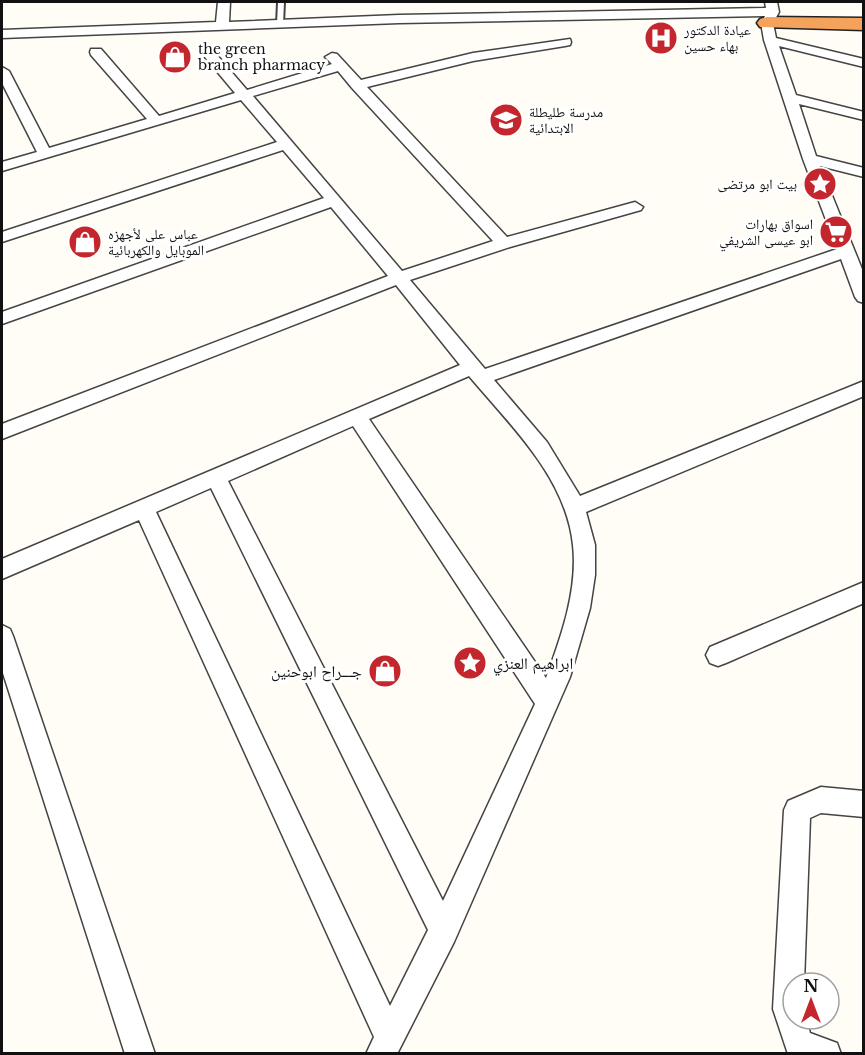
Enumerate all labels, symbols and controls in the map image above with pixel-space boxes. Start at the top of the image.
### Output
hospital icon: عيادة الدكتور بهاء حسين [643,20,679,56]
place label: عيادة الدكتور بهاء حسين [683,21,751,55]
shop icon: the green branch pharmacy [157,39,193,75]
place label: the green branch pharmacy [197,40,325,74]
school or university icon: مدرسة طليطلة الابتدائية [488,102,524,138]
place label: مدرسة طليطلة الابتدائية [529,103,603,137]
place icon: بيت ابو مرتضى [802,166,838,202]
place label: بيت ابو مرتضى [718,175,797,193]
supermarket icon: اسواق بهارات ابو عيسى الشريفي [818,214,854,250]
place label: اسواق بهارات ابو عيسى الشريفي [719,215,813,252]
shop icon: عباس علي لأجهزه الموبايل والكهربائية [67,224,103,260]
place label: عباس علي لأجهزه الموبايل والكهربائية [108,225,204,259]
place icon: ابراهيم العنزي [452,645,488,681]
shop icon: جـــراح ابوحنين [367,653,403,689]
place label: ابراهيم العنزي [493,653,573,676]
place label: جـــراح ابوحنين [271,661,362,682]
north arrow [781,971,841,1031]
text: N [803,976,819,996]

